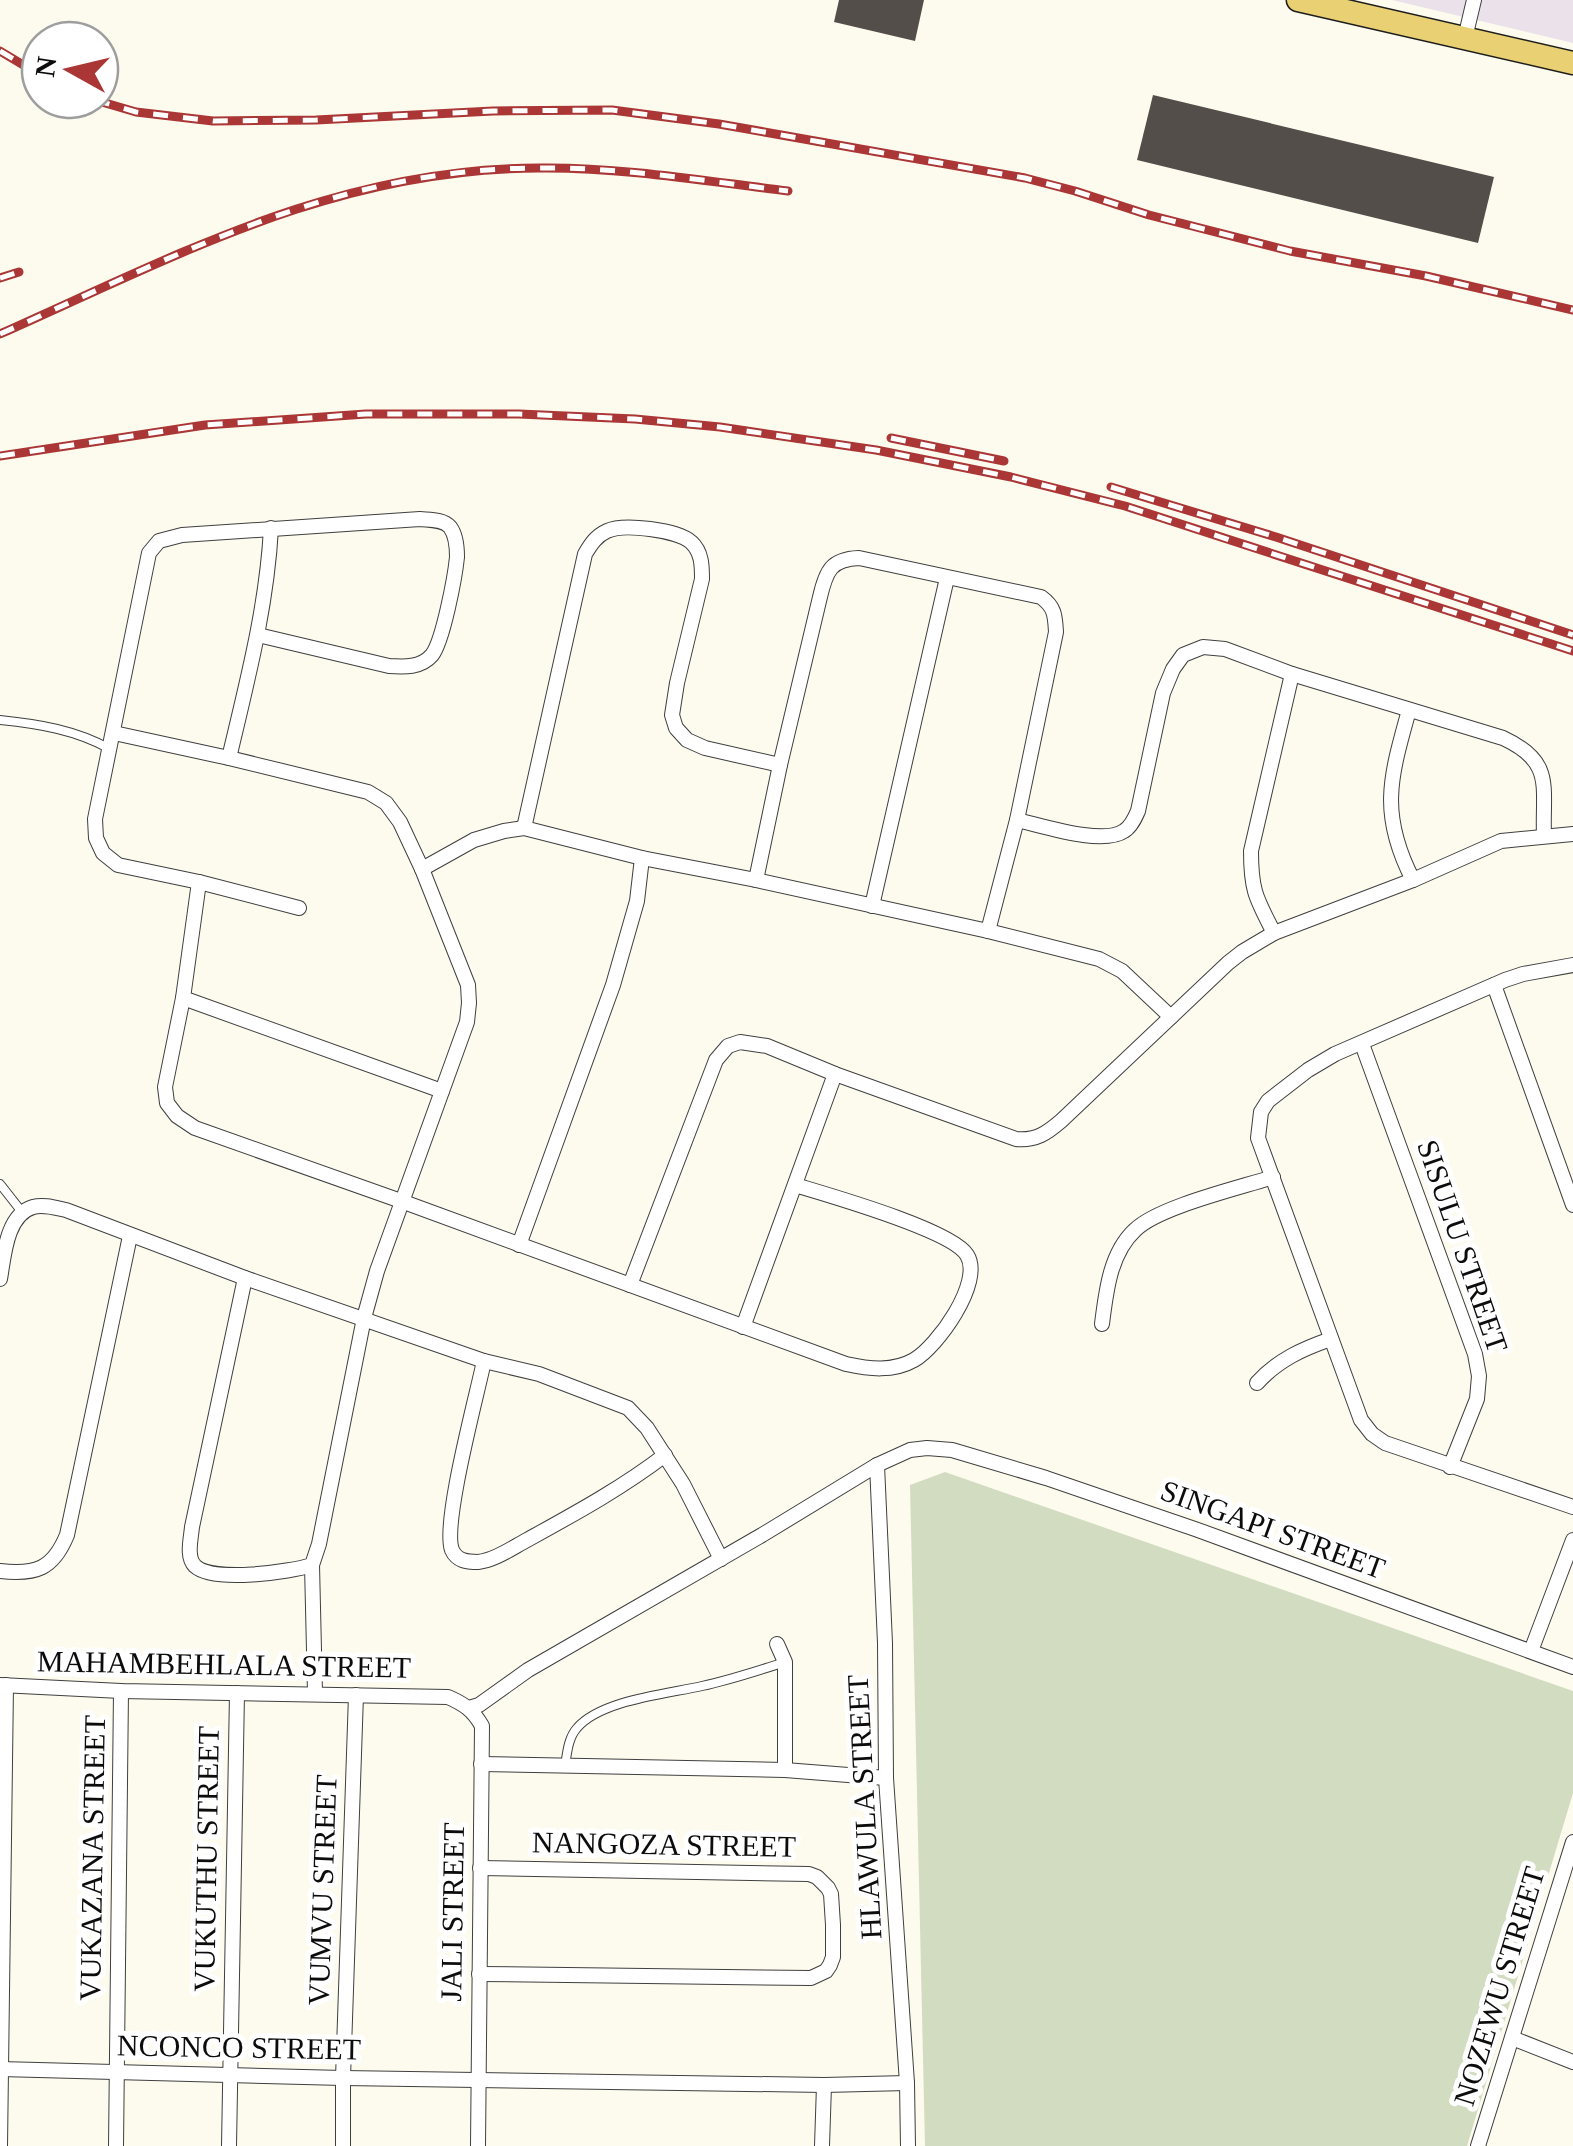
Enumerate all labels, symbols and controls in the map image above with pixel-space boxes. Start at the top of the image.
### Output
north arrow [20,20,120,120]
text: N [29,54,62,79]
street label: SISULU STREET [1411,1135,1515,1357]
street label: SINGAPI STREET [1157,1473,1389,1585]
street label: MAHAMBEHLALA STREET [37,1644,411,1684]
street label: HLAWULA STREET [841,1674,887,1940]
street label: VUKAZANA STREET [73,1715,111,2001]
street label: VUKUTHU STREET [187,1726,225,1992]
street label: VUMVU STREET [301,1774,343,2006]
street label: JALI STREET [434,1822,470,2002]
street label: NANGOZA STREET [532,1825,796,1863]
street label: NOZEWU STREET [1447,1863,1551,2109]
street label: NCONCO STREET [117,2028,361,2066]

